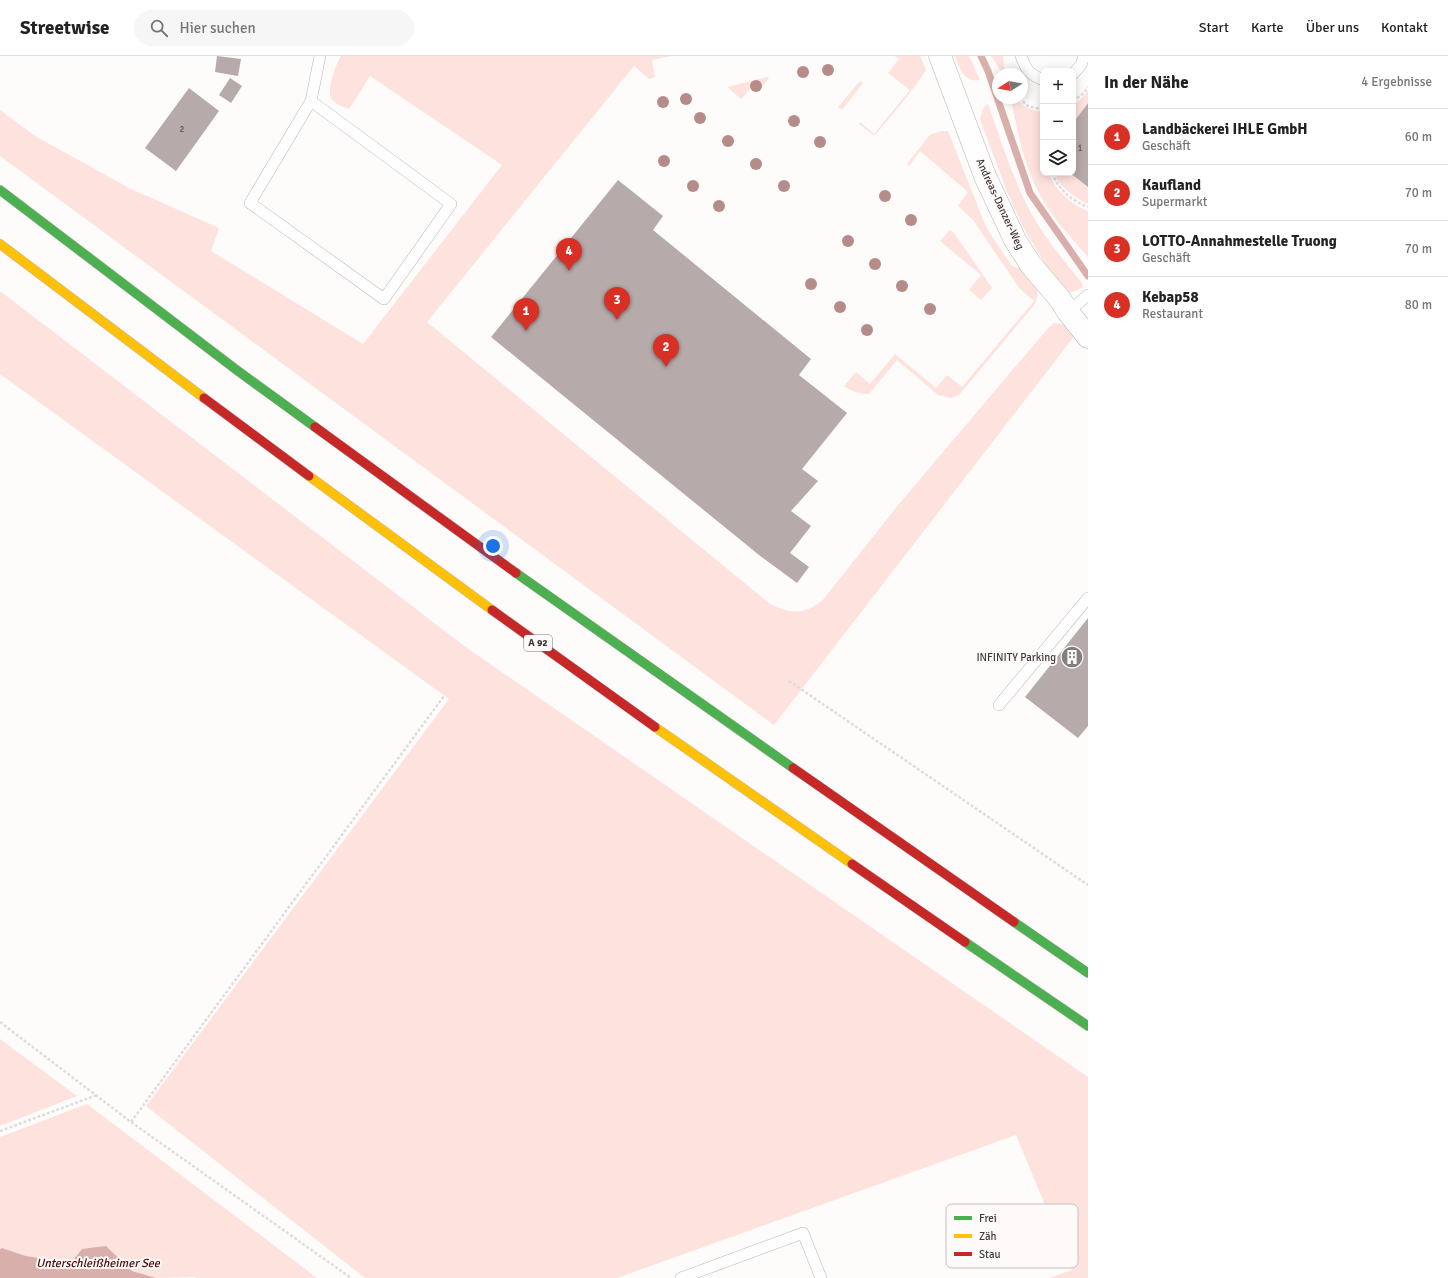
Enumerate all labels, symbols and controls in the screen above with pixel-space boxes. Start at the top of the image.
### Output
search box [134,10,414,46]
text: Streetwise [20,16,110,40]
icon: search [148,17,170,39]
text: Hier suchen [180,19,256,37]
text: Start [1199,19,1229,36]
text: Karte [1251,19,1284,36]
text: Über uns [1306,19,1359,36]
text: Kontakt [1381,19,1428,36]
north arrow [992,68,1028,104]
map controls [1040,68,1076,176]
button: + [1040,68,1076,104]
text: In der Nähe [1104,72,1189,93]
text: 4 Ergebnisse [1361,74,1432,90]
button: − [1040,104,1076,140]
text: Landbäckerei IHLE GmbH [1142,120,1308,138]
house number: 2 [180,124,185,135]
text: 1 [1113,129,1121,145]
text: 60 m [1405,129,1432,145]
text: Geschäft [1142,138,1191,154]
button: layers [1040,140,1076,176]
house number: 1 [1078,143,1083,154]
street label: Andreas-Danzer-Weg [973,156,1027,252]
text: Kaufland [1142,176,1201,194]
text: 2 [1113,185,1121,201]
text: 70 m [1405,185,1432,201]
text: Supermarkt [1142,194,1207,210]
text: LOTTO-Annahmestelle Truong [1142,232,1337,250]
pin: 4 [556,238,582,271]
text: 3 [1113,241,1121,257]
text: 70 m [1405,241,1432,257]
text: Geschäft [1142,250,1191,266]
pin: 3 [604,287,630,320]
text: Kebap58 [1142,288,1199,306]
text: 4 [1113,297,1121,313]
text: 80 m [1405,297,1432,313]
pin: 1 [513,298,539,331]
text: Restaurant [1142,306,1203,322]
pin: 2 [653,334,679,367]
your location [483,536,503,556]
road number: A 92 [524,635,552,651]
building icon: INFINITY Parking [1059,644,1085,670]
place label: INFINITY Parking [976,651,1056,664]
legend [946,1204,1078,1268]
text: Frei [979,1212,997,1225]
text: Zäh [979,1230,997,1243]
text: Stau [979,1248,1001,1261]
water label: Unterschleißheimer See [36,1256,161,1271]

